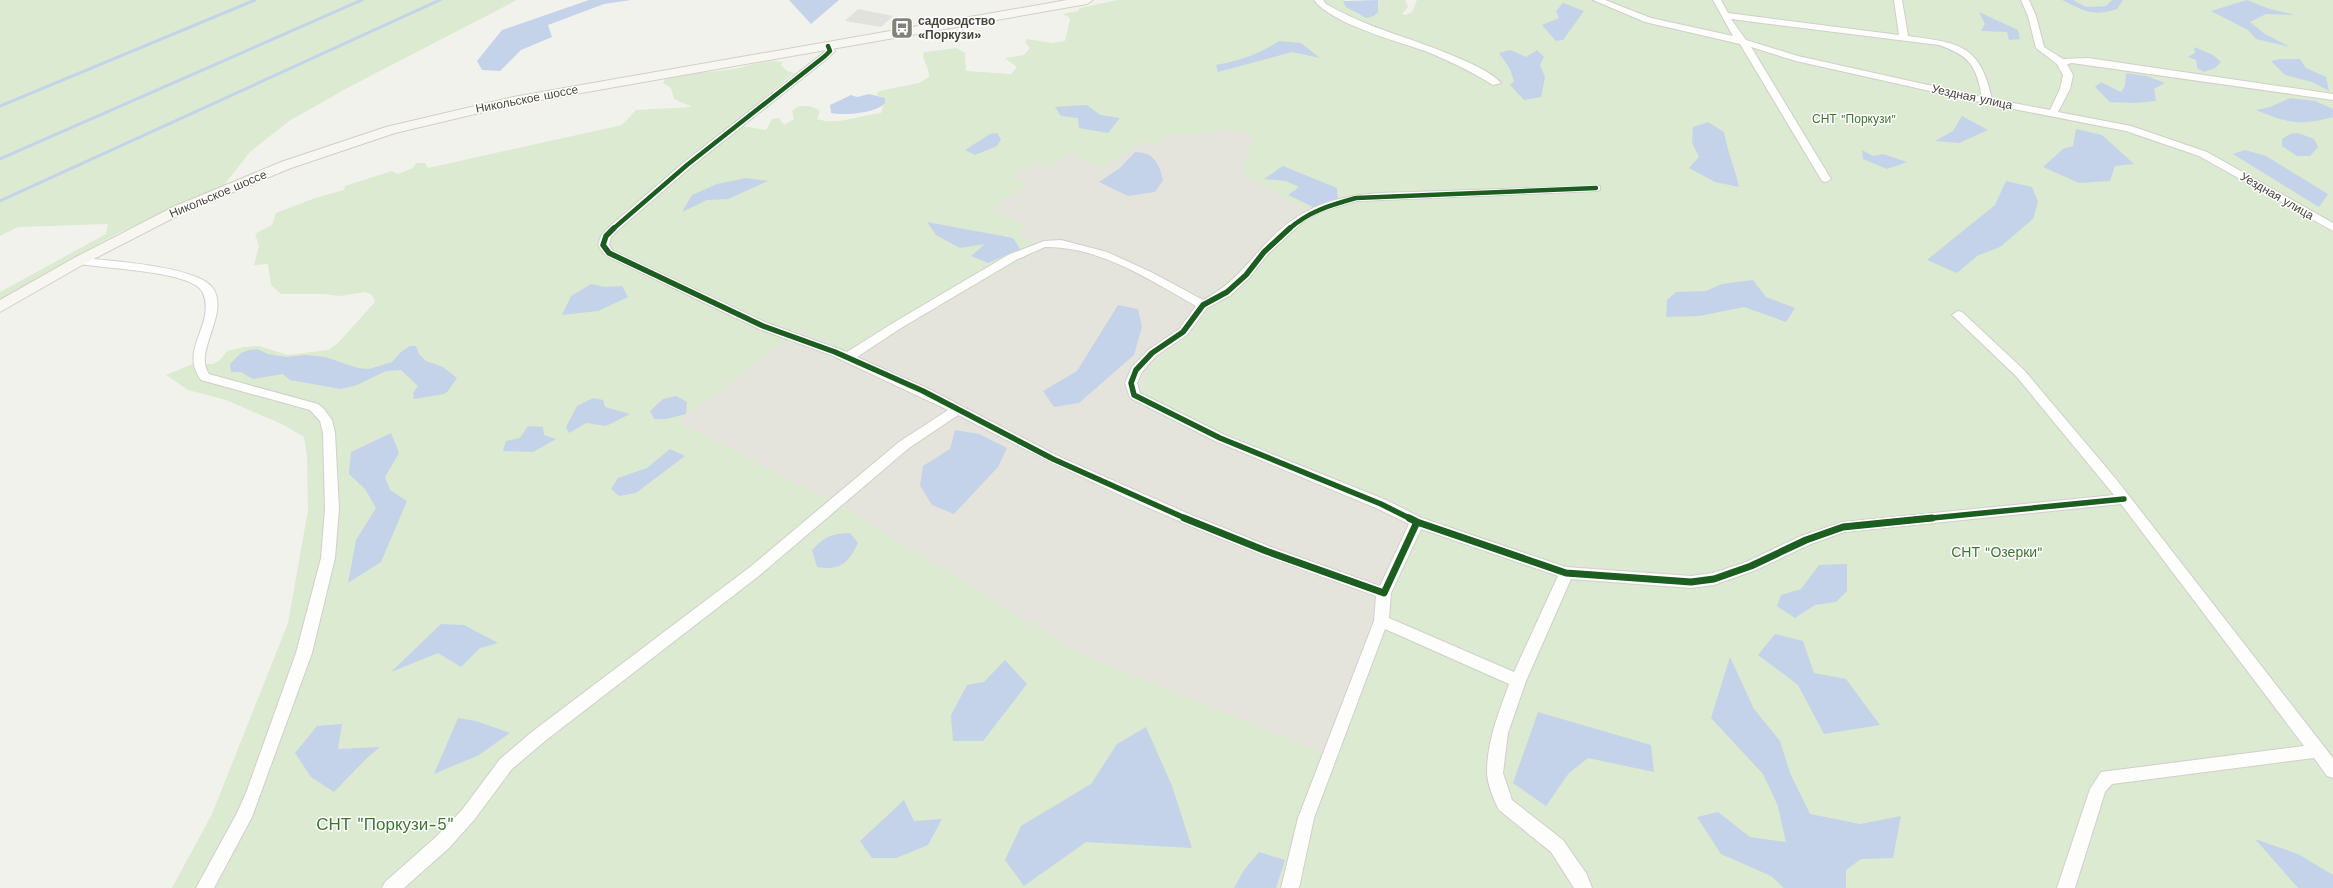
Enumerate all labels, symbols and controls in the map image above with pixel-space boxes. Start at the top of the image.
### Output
place label: садоводство «Поркузи» [918,14,995,42]
bus stop icon: садоводство «Поркузи» [889,15,915,41]
street label: Никольское шоссе [475,82,580,116]
street label: Уездная улица [1930,82,2014,112]
park label: СНТ "Поркузи" [1812,112,1896,126]
street label: Никольское шоссе [167,167,269,221]
street label: Уездная улица [2238,169,2316,223]
park label: СНТ "Озерки" [1951,544,2043,560]
park label: СНТ "Поркузи-5" [316,814,454,834]

